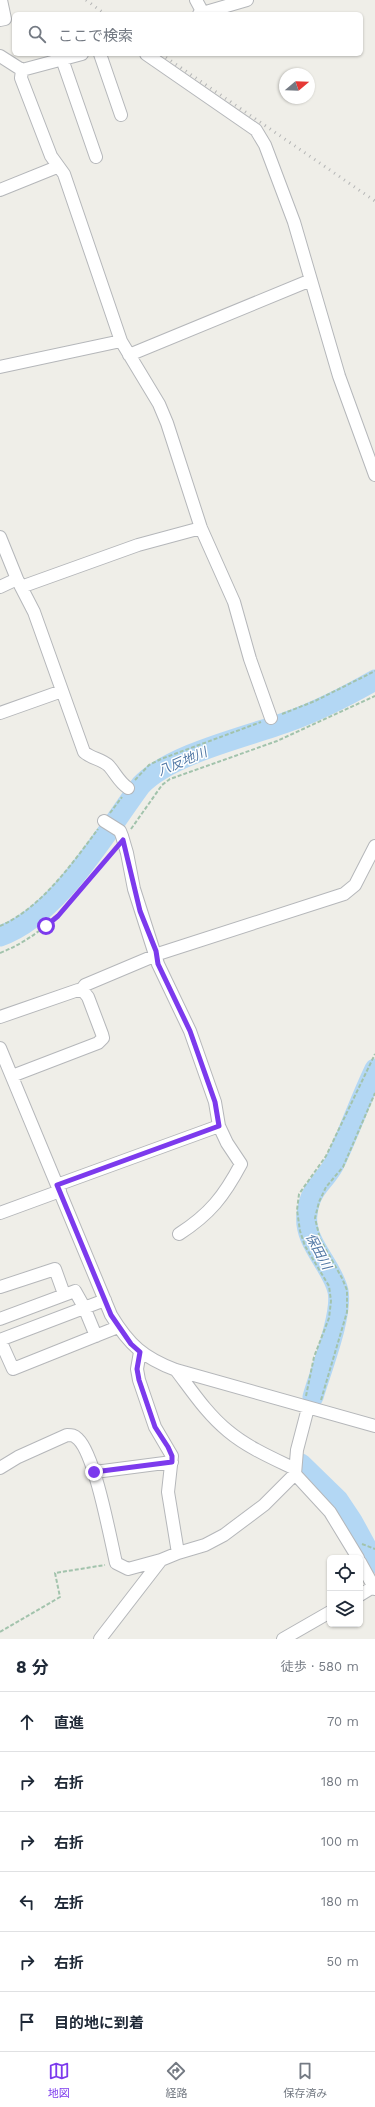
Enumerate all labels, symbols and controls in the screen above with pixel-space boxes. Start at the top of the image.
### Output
search box [12,12,363,56]
icon: search [26,23,48,45]
text: ここで検索 [58,27,133,45]
north arrow [279,68,315,104]
water label: 八反地川 [155,744,211,779]
route start [37,917,55,935]
water label: 保田川 [303,1230,335,1274]
route end [85,1463,103,1481]
map controls [327,1555,363,1627]
button: locate [327,1555,363,1591]
button: layers [327,1591,363,1627]
text: 8 分 [16,1657,49,1677]
text: 徒歩 · 580 m [281,1659,359,1674]
icon: ahead [16,1711,38,1733]
text: 直進 [54,1714,84,1732]
text: 70 m [327,1714,359,1729]
icon: right [16,1771,38,1793]
text: 右折 [54,1774,84,1792]
text: 180 m [321,1774,359,1789]
icon: right [16,1831,38,1853]
text: 右折 [54,1834,84,1852]
text: 100 m [321,1834,359,1849]
icon: left [16,1891,38,1913]
text: 左折 [54,1894,84,1912]
text: 180 m [321,1894,359,1909]
icon: right [16,1951,38,1973]
text: 右折 [54,1954,84,1972]
text: 50 m [327,1954,359,1969]
icon: arrive [16,2011,38,2033]
text: 目的地に到着 [54,2014,144,2032]
tab: 地図 [48,2060,70,2100]
tab: 経路 [165,2060,187,2100]
tab: 保存済み [283,2060,327,2100]

